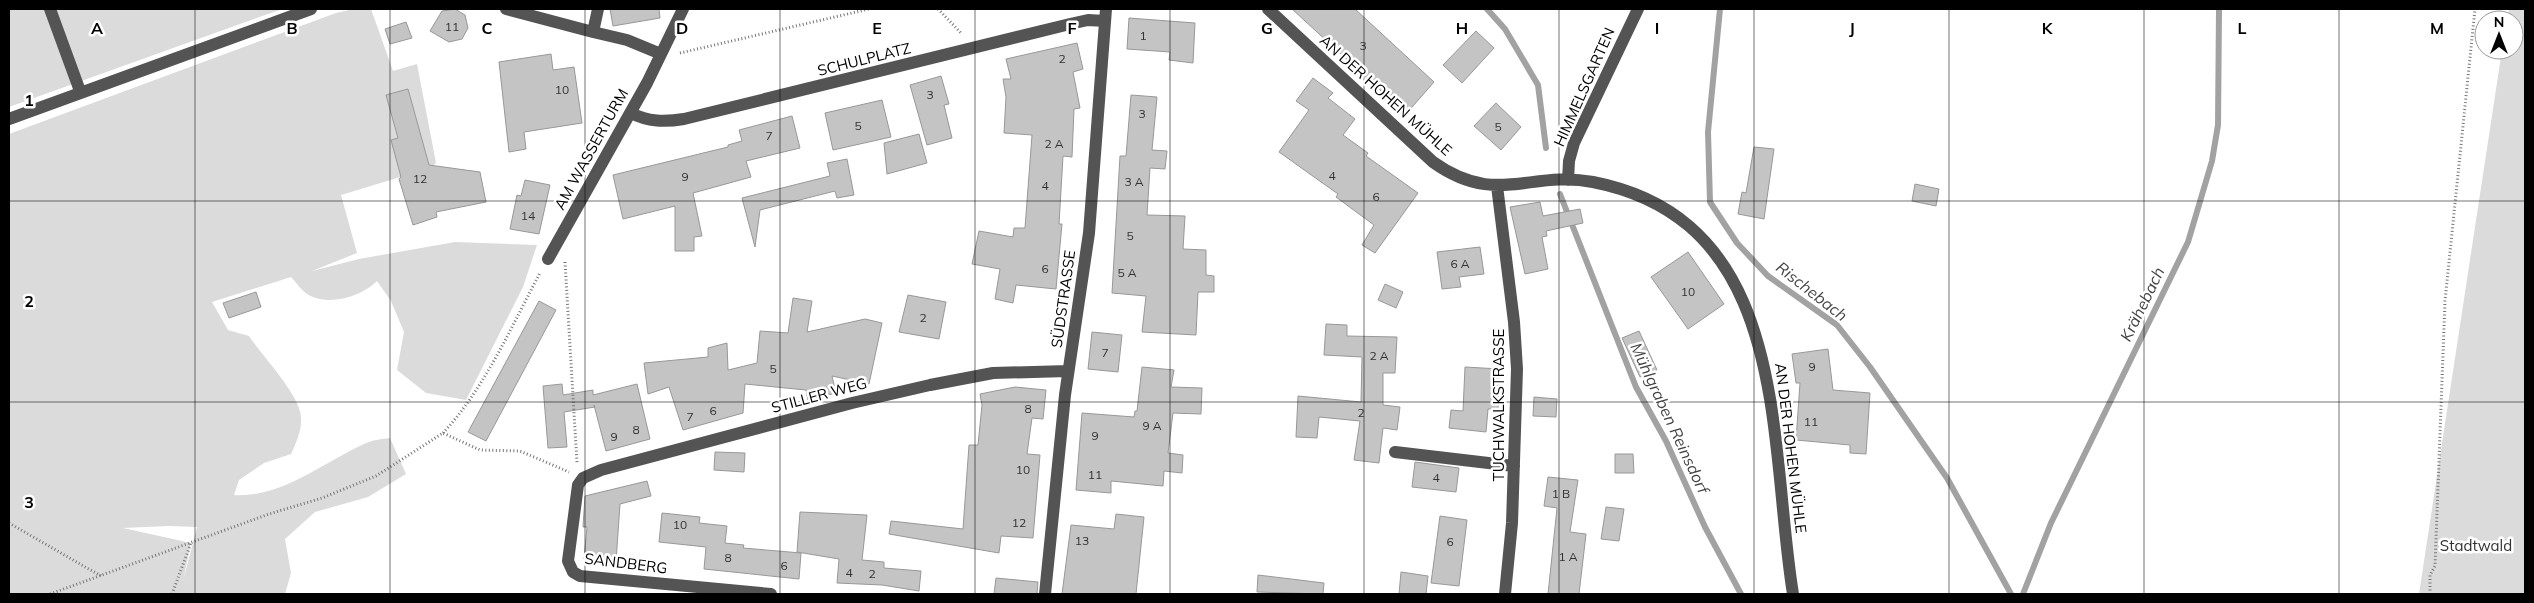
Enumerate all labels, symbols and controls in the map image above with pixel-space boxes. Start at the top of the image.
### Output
north arrow [2474,10,2524,60]
text: N [2494,13,2504,31]
text: A [91,18,103,38]
text: B [286,18,298,38]
text: C [482,18,493,38]
text: D [676,18,688,38]
text: E [872,18,882,38]
text: F [1067,18,1077,38]
text: G [1261,18,1273,38]
text: H [1456,18,1468,38]
text: I [1655,18,1659,38]
text: J [1849,18,1855,38]
text: K [2042,18,2054,38]
text: L [2238,18,2247,38]
text: M [2430,18,2444,38]
house number: 11 [445,19,459,34]
street label: HIMMELSGARTEN [1549,25,1619,149]
house number: 1 [1139,28,1147,43]
street label: AN DER HOHEN MÜHLE [1316,31,1456,159]
street label: SCHULPLATZ [815,38,913,80]
house number: 3 [1359,38,1367,53]
house number: 2 [1058,51,1066,66]
house number: 10 [555,82,569,97]
street label: AM WASSERTURM [550,85,632,213]
house number: 3 [926,87,934,102]
text: 1 [24,90,34,110]
house number: 3 [1138,106,1146,121]
house number: 5 [854,118,862,133]
house number: 5 [1494,119,1502,134]
house number: 7 [765,128,773,143]
house number: 2 A [1044,136,1064,151]
house number: 4 [1328,168,1336,183]
house number: 9 [681,169,689,184]
house number: 12 [413,171,427,186]
house number: 3 A [1124,174,1144,189]
house number: 4 [1041,178,1049,193]
house number: 6 [1372,189,1380,204]
house number: 14 [521,208,535,223]
house number: 5 [1126,228,1134,243]
street label: SÜDSTRASSE [1047,249,1079,349]
house number: 6 A [1450,256,1470,271]
water label: Rischebach [1772,257,1852,325]
house number: 6 [1041,261,1049,276]
water label: Krähebach [2115,264,2169,344]
house number: 5 A [1117,265,1137,280]
house number: 10 [1681,284,1695,299]
text: 2 [24,291,34,311]
house number: 2 [919,310,927,325]
street label: TUCHWALKSTRASSE [1489,328,1508,481]
water label: Mühlgraben Reinsdorf [1626,339,1714,498]
house number: 7 [1101,345,1109,360]
house number: 2 A [1369,348,1389,363]
house number: 9 [1808,359,1816,374]
house number: 5 [769,361,777,376]
street label: AN DER HOHEN MÜHLE [1771,362,1811,534]
street label: STILLER WEG [769,373,869,417]
house number: 8 [1024,401,1032,416]
house number: 6 [709,403,717,418]
house number: 2 [1357,405,1365,420]
house number: 7 [686,409,694,424]
house number: 11 [1804,414,1818,429]
house number: 9 A [1142,418,1162,433]
house number: 8 [632,422,640,437]
house number: 9 [1091,428,1099,443]
house number: 9 [610,429,618,444]
house number: 10 [1016,462,1030,477]
house number: 11 [1088,467,1102,482]
house number: 4 [1432,470,1440,485]
house number: 1 B [1552,486,1570,501]
text: 3 [24,492,34,512]
house number: 12 [1012,515,1026,530]
house number: 10 [673,517,687,532]
house number: 13 [1075,533,1089,548]
house number: 6 [1446,534,1454,549]
park label: Stadtwald [2440,536,2512,555]
street label: SANDBERG [584,549,668,577]
house number: 1 A [1558,549,1578,564]
house number: 8 [724,550,732,565]
house number: 6 [780,558,788,573]
house number: 4 [845,565,853,580]
house number: 2 [868,566,876,581]

